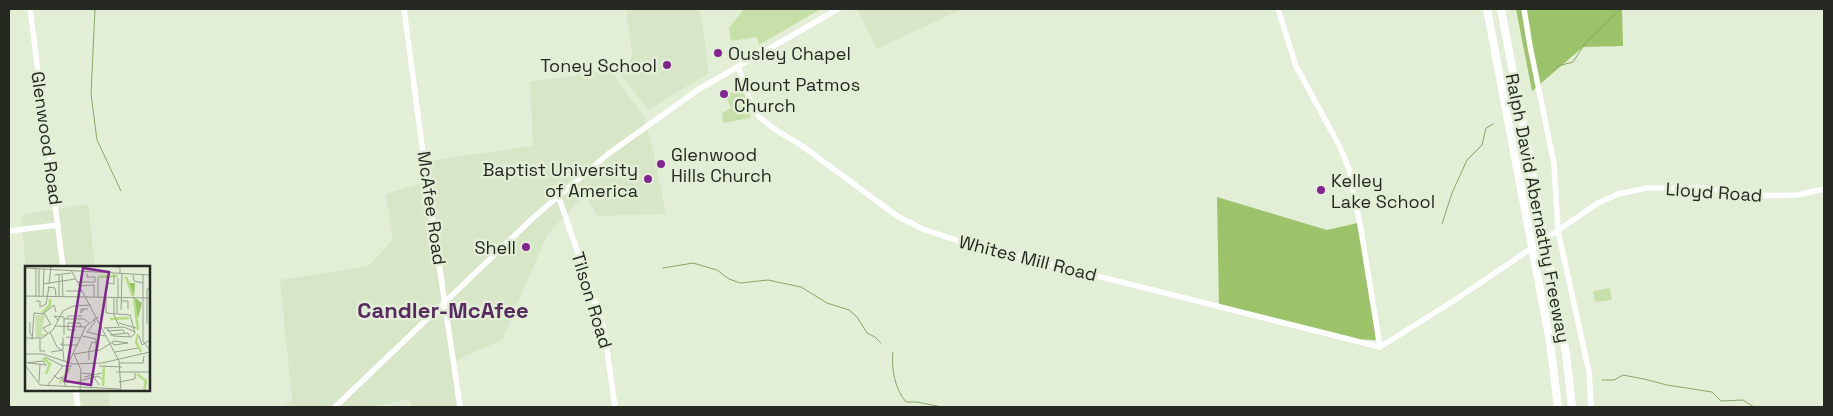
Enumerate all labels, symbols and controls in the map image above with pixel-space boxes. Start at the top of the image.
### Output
place label: Ousley Chapel [728,42,851,65]
marker: Ousley Chapel [712,47,724,59]
place label: Toney School [540,54,657,77]
marker: Toney School [661,59,673,71]
street label: Glenwood Road [26,70,68,206]
street label: Ralph David Abernathy Freeway [1501,71,1575,345]
place label: Mount Patmos Church [734,73,860,117]
marker: Mount Patmos Church [718,88,730,100]
place label: Glenwood Hills Church [671,143,772,187]
street label: McAfee Road [413,149,451,267]
place label: Baptist University of America [482,158,638,202]
marker: Glenwood Hills Church [655,158,667,170]
place label: Kelley Lake School [1331,169,1435,213]
marker: Baptist University of America [642,173,654,185]
street label: Lloyd Road [1665,177,1763,207]
marker: Kelley Lake School [1315,184,1327,196]
street label: Whites Mill Road [957,230,1099,286]
place label: Shell [474,236,516,259]
marker: Shell [520,241,532,253]
street label: Tilson Road [566,249,618,351]
inset map [25,266,150,391]
district label: Candler-McAfee [357,296,529,324]

